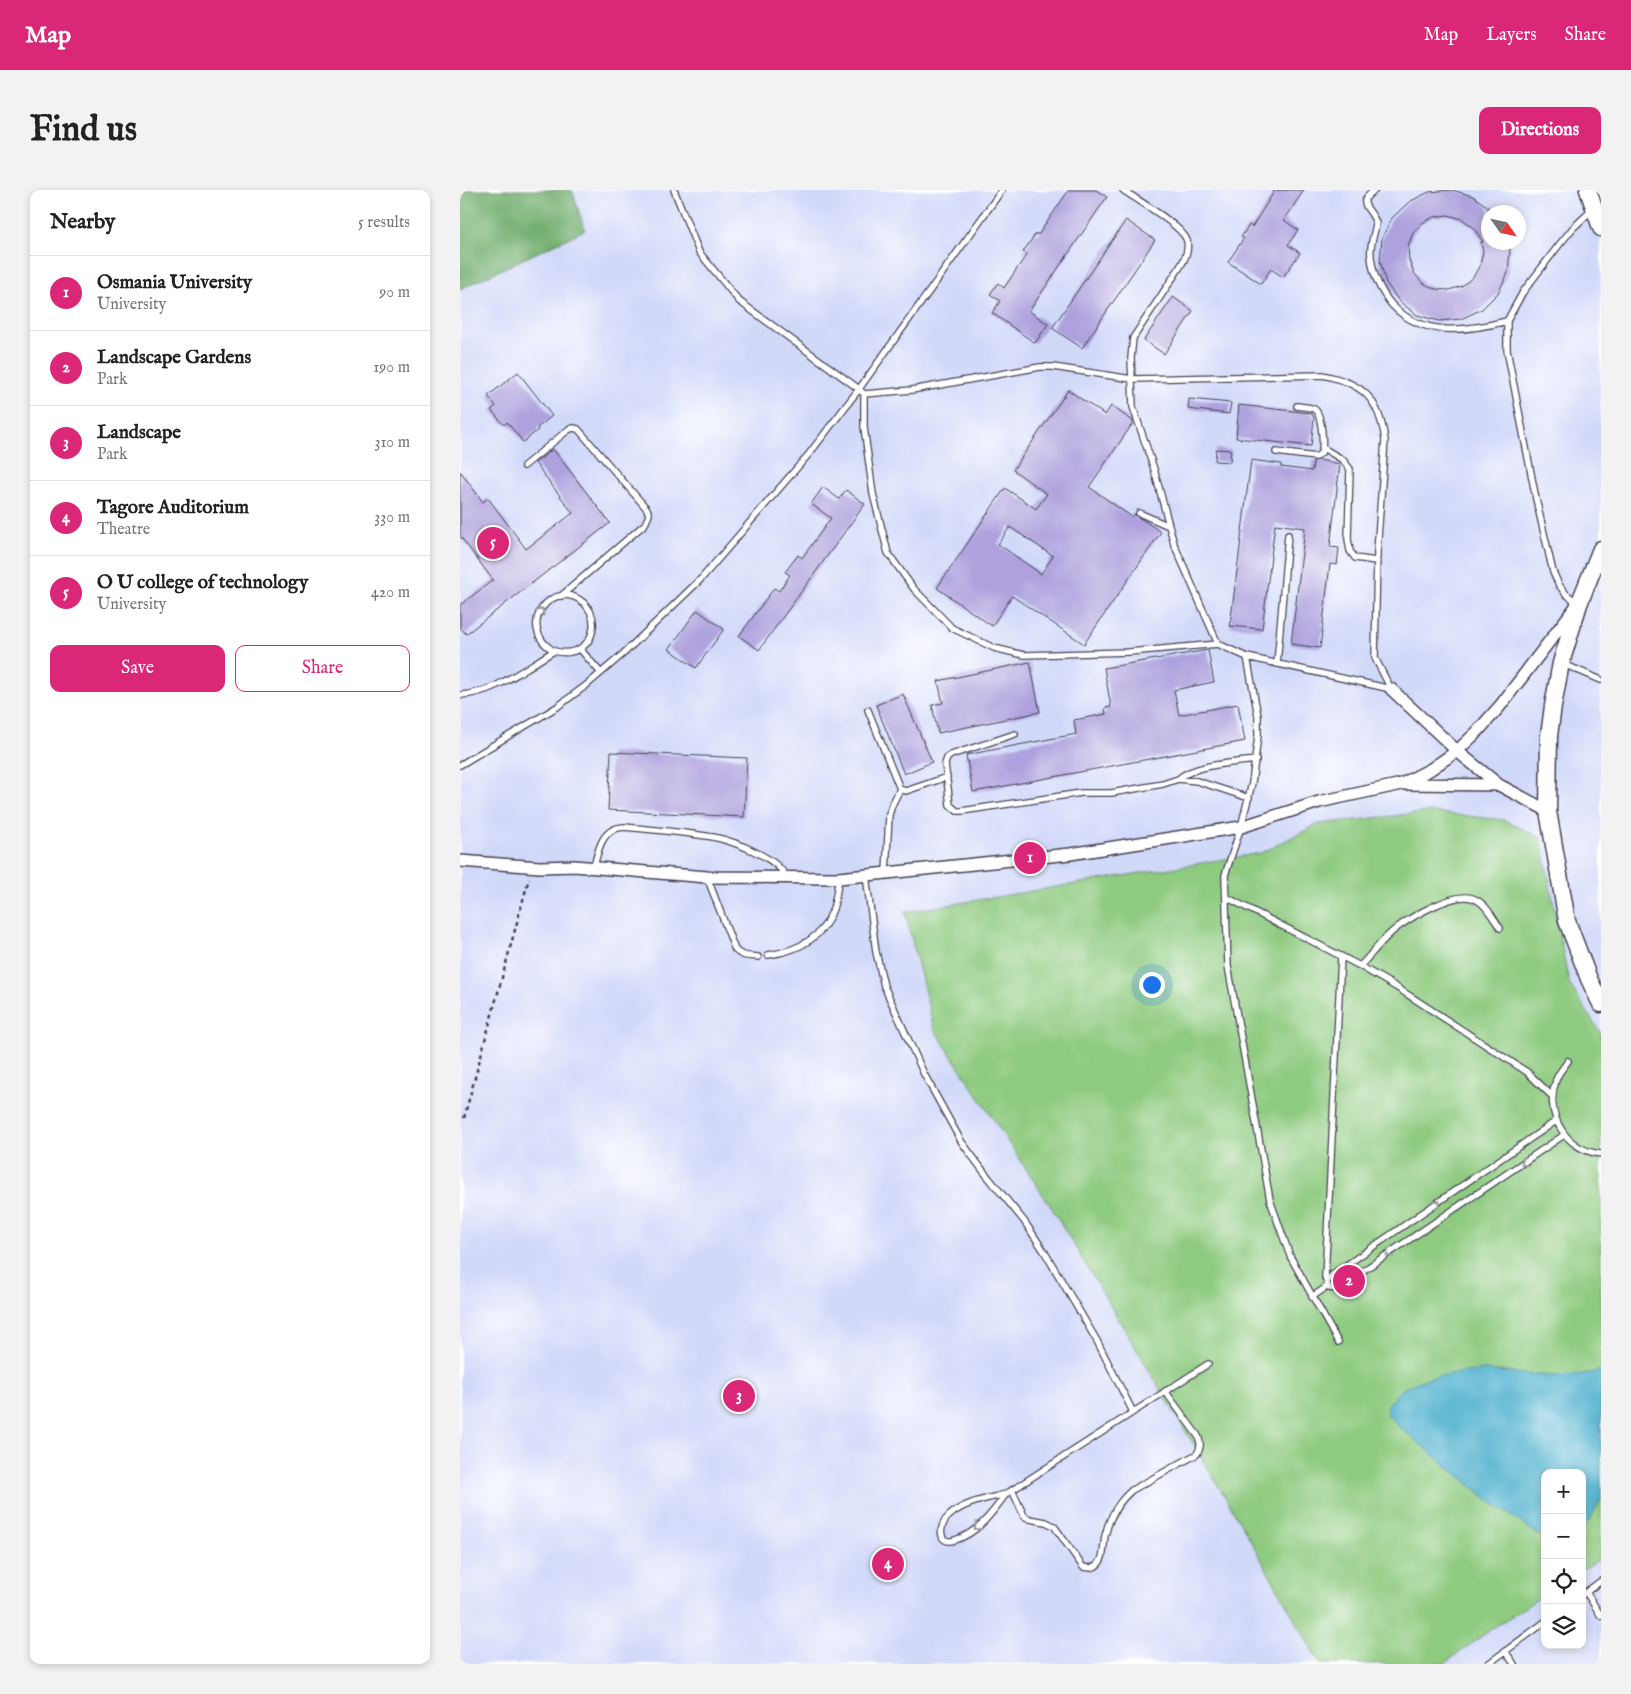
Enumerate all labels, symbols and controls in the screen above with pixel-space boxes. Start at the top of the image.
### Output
text: Map [25,20,71,51]
text: Map [1424,24,1458,47]
text: Layers [1486,24,1537,47]
text: Share [1565,24,1606,47]
button: Directions [1479,107,1601,154]
text: Find us [30,108,137,153]
north arrow [1481,205,1526,250]
text: Nearby [50,209,115,236]
text: 5 results [358,213,410,233]
text: Osmania University [97,271,252,295]
text: 1 [63,283,69,303]
text: 90 m [379,283,410,303]
text: University [97,295,166,315]
text: Landscape Gardens [97,346,251,370]
text: 2 [62,358,70,378]
text: 190 m [373,358,410,378]
text: Park [97,370,127,390]
text: Landscape [97,421,181,445]
text: 3 [63,433,69,453]
text: 310 m [374,433,410,453]
text: Park [97,445,127,465]
text: Tagore Auditorium [97,496,249,520]
text: 4 [62,508,70,528]
text: 330 m [374,508,410,528]
text: Theatre [97,520,150,540]
pin: 5 [477,524,509,562]
text: O U college of technology [97,571,308,595]
text: 5 [63,583,69,603]
text: 420 m [371,583,410,603]
text: University [97,595,166,615]
one-way arrow [535,608,545,617]
button: Save [50,645,225,692]
button: Share [235,645,410,692]
pin: 1 [1014,839,1046,877]
your location [1139,972,1165,998]
one-way arrow [1520,1157,1530,1166]
one-way arrow [1431,1200,1441,1209]
one-way arrow [1386,1248,1395,1257]
pin: 2 [1333,1262,1365,1300]
pin: 3 [723,1377,755,1415]
map controls [1541,1469,1586,1649]
button: + [1541,1469,1586,1514]
button: − [1541,1514,1586,1559]
one-way arrow [974,1521,983,1529]
pin: 4 [872,1545,904,1583]
button: locate [1541,1559,1586,1604]
button: layers [1541,1604,1586,1649]

